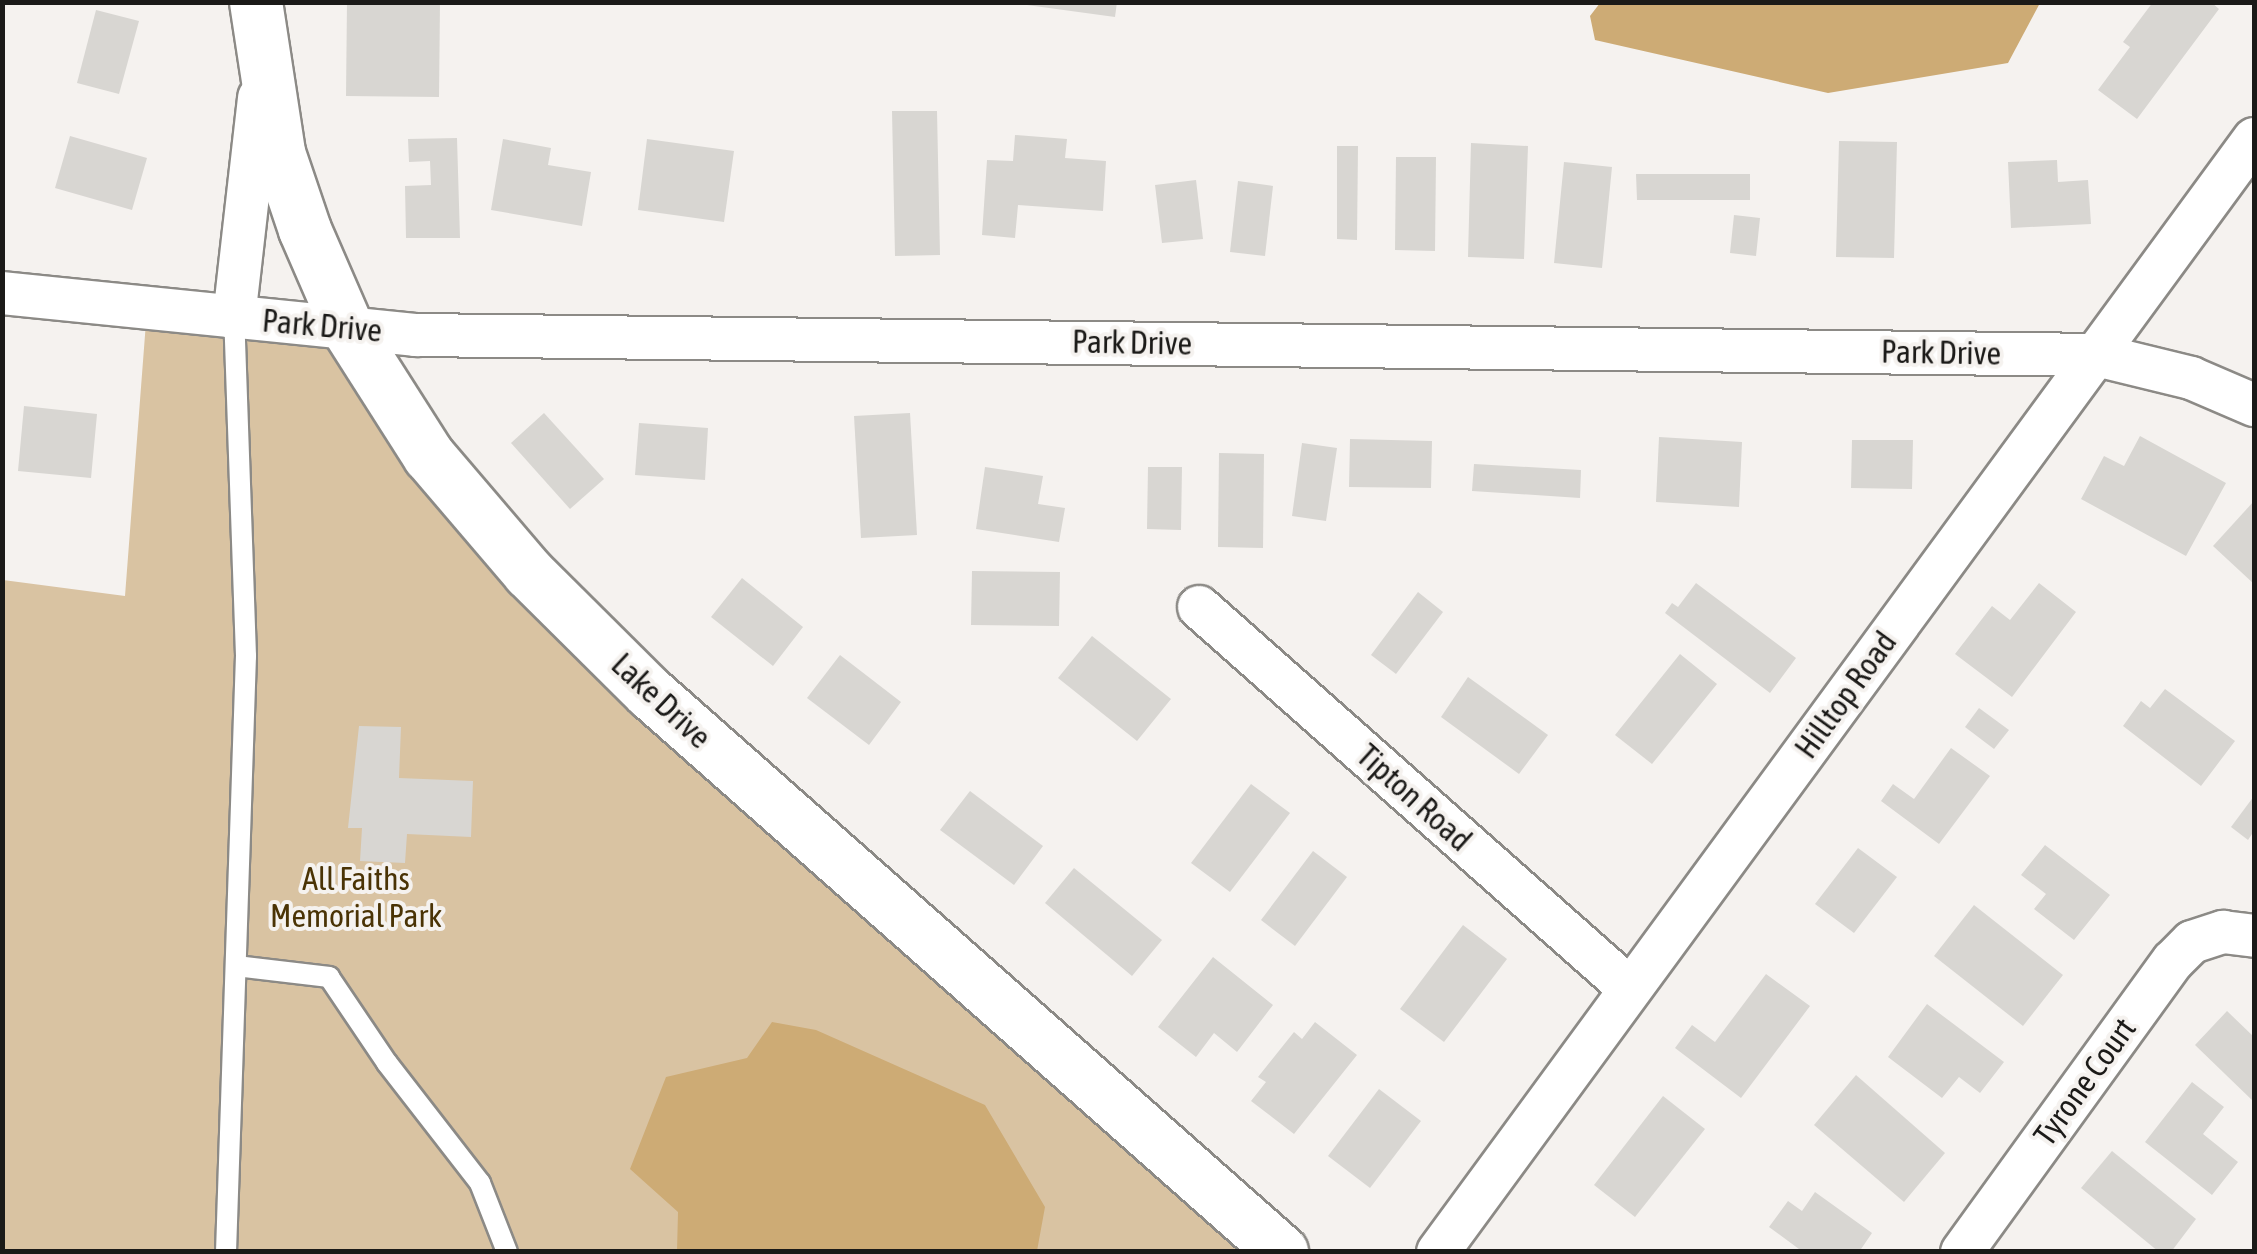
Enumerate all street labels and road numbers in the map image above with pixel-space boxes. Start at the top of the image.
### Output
street label: Park Drive [261,302,383,350]
street label: Park Drive [1072,323,1192,363]
street label: Park Drive [1881,333,2001,373]
street label: Hilltop Road [1787,624,1905,766]
street label: Lake Drive [603,645,719,757]
street label: Tipton Road [1349,737,1479,859]
street label: Tyrone Court [2026,1011,2144,1153]

